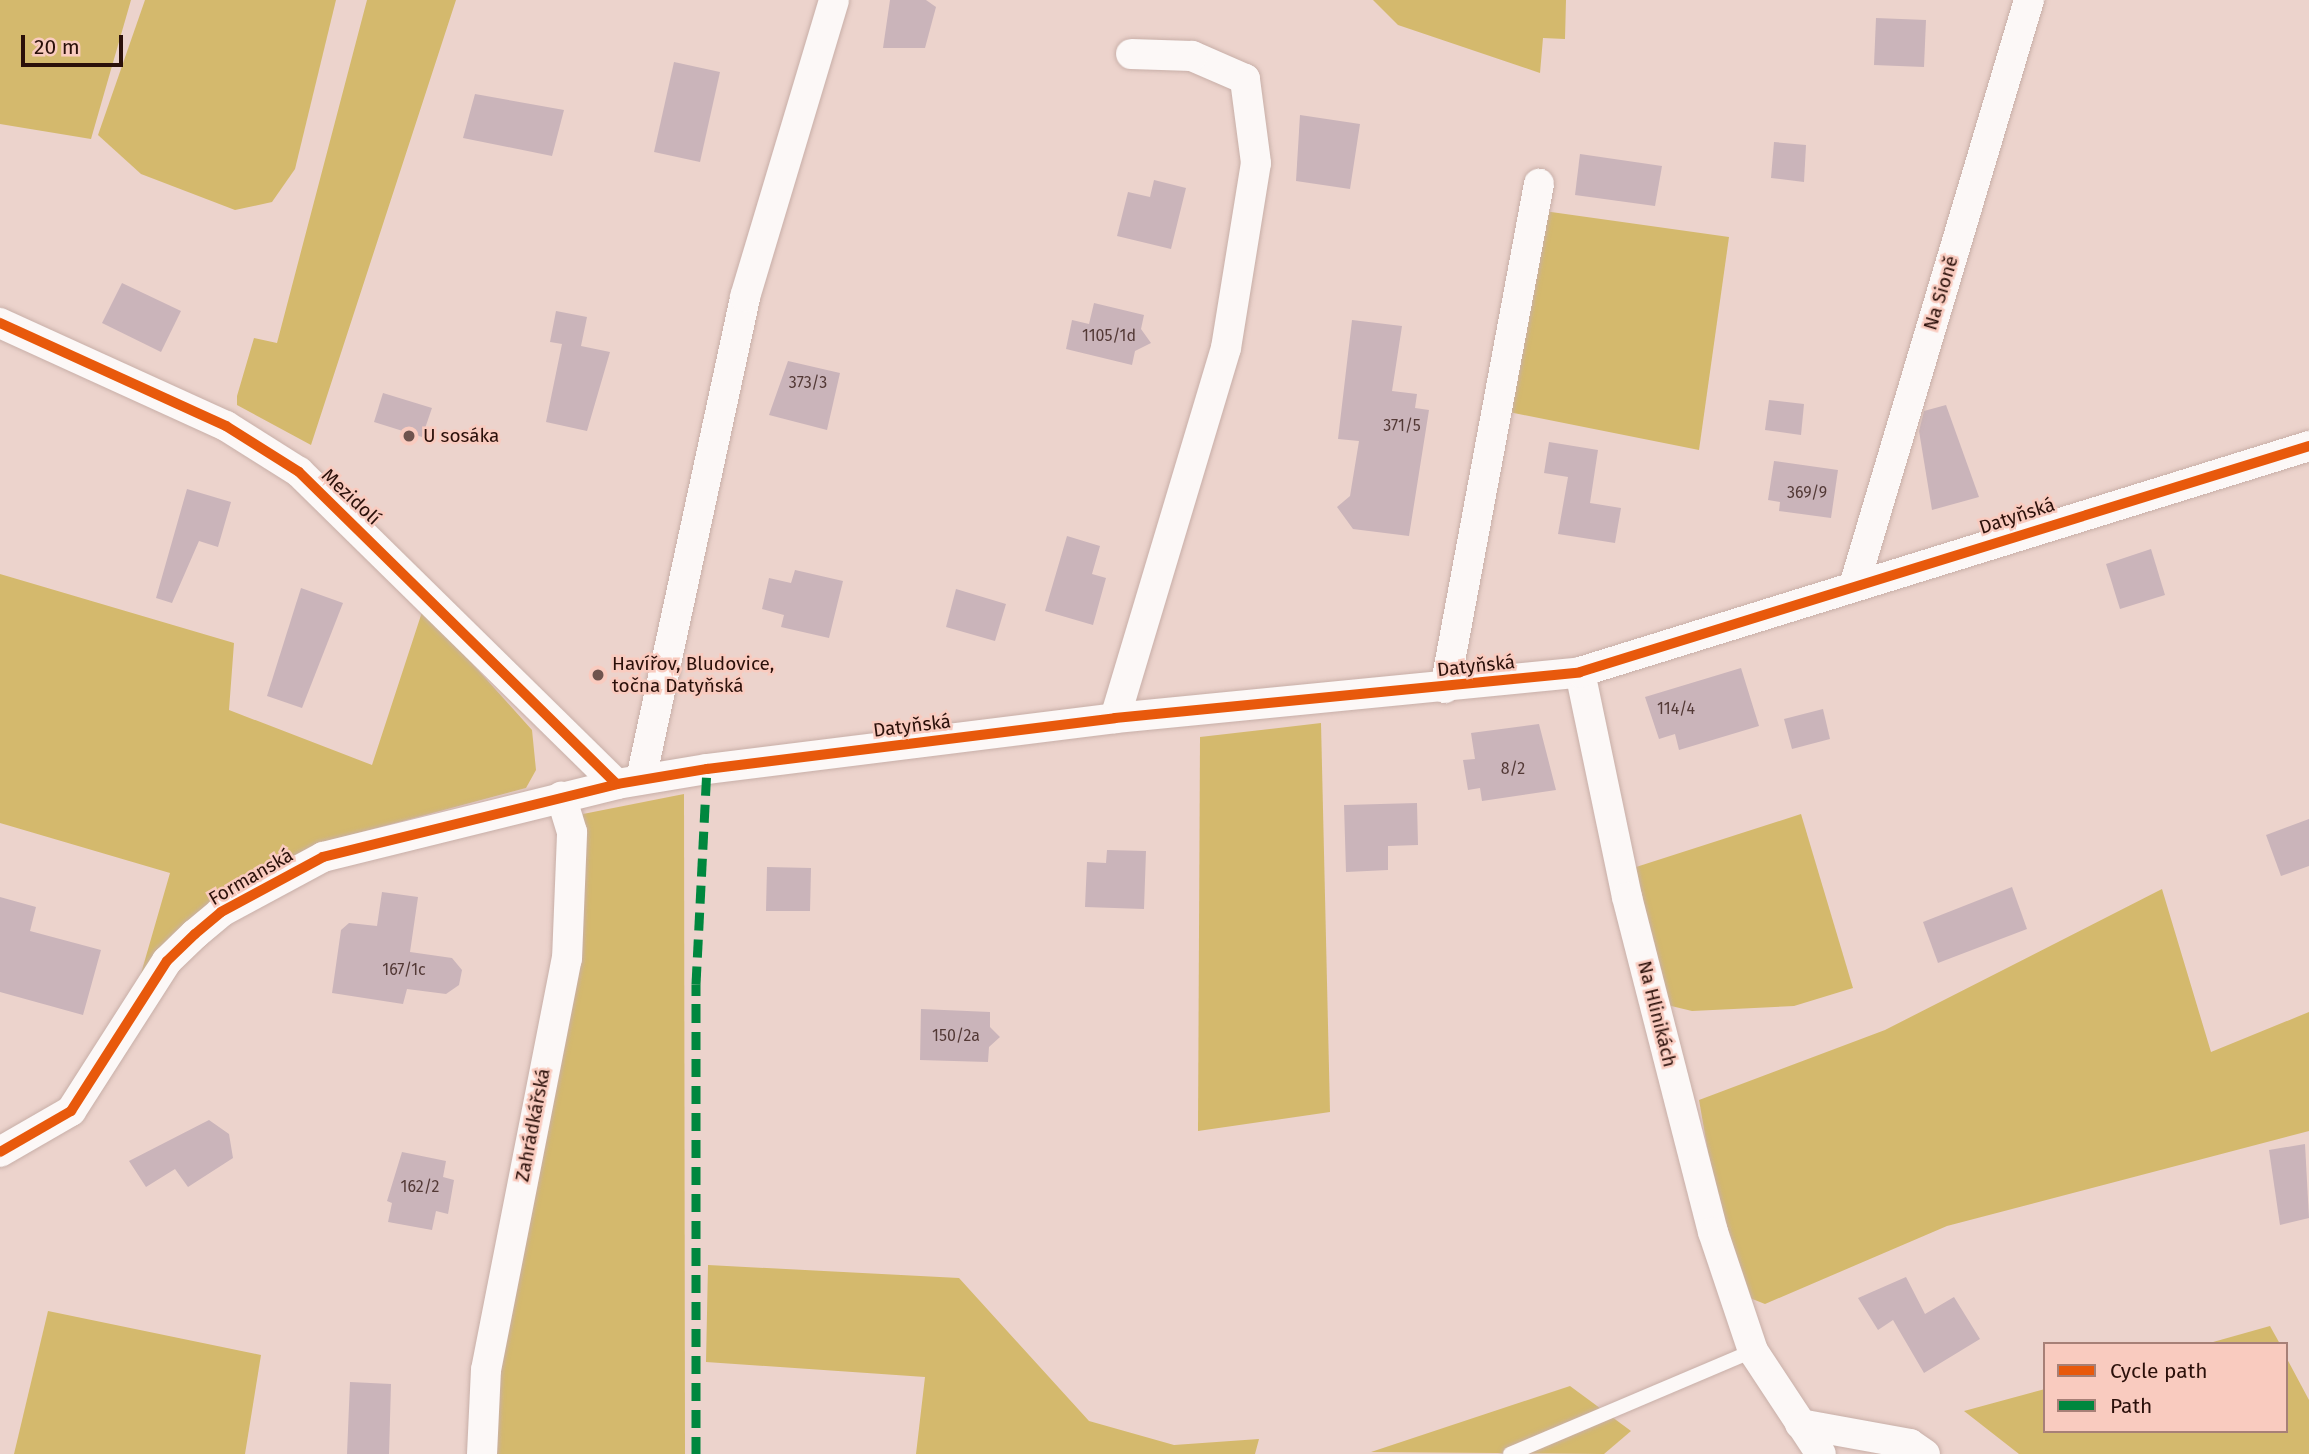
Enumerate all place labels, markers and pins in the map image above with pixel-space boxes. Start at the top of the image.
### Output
place label: U sosáka [423,425,499,447]
marker: U sosáka [401,428,417,444]
place label: Havířov, Bludovice, točna Datyňská [612,653,774,697]
marker: Havířov, Bludovice, točna Datyňská [590,667,606,683]

